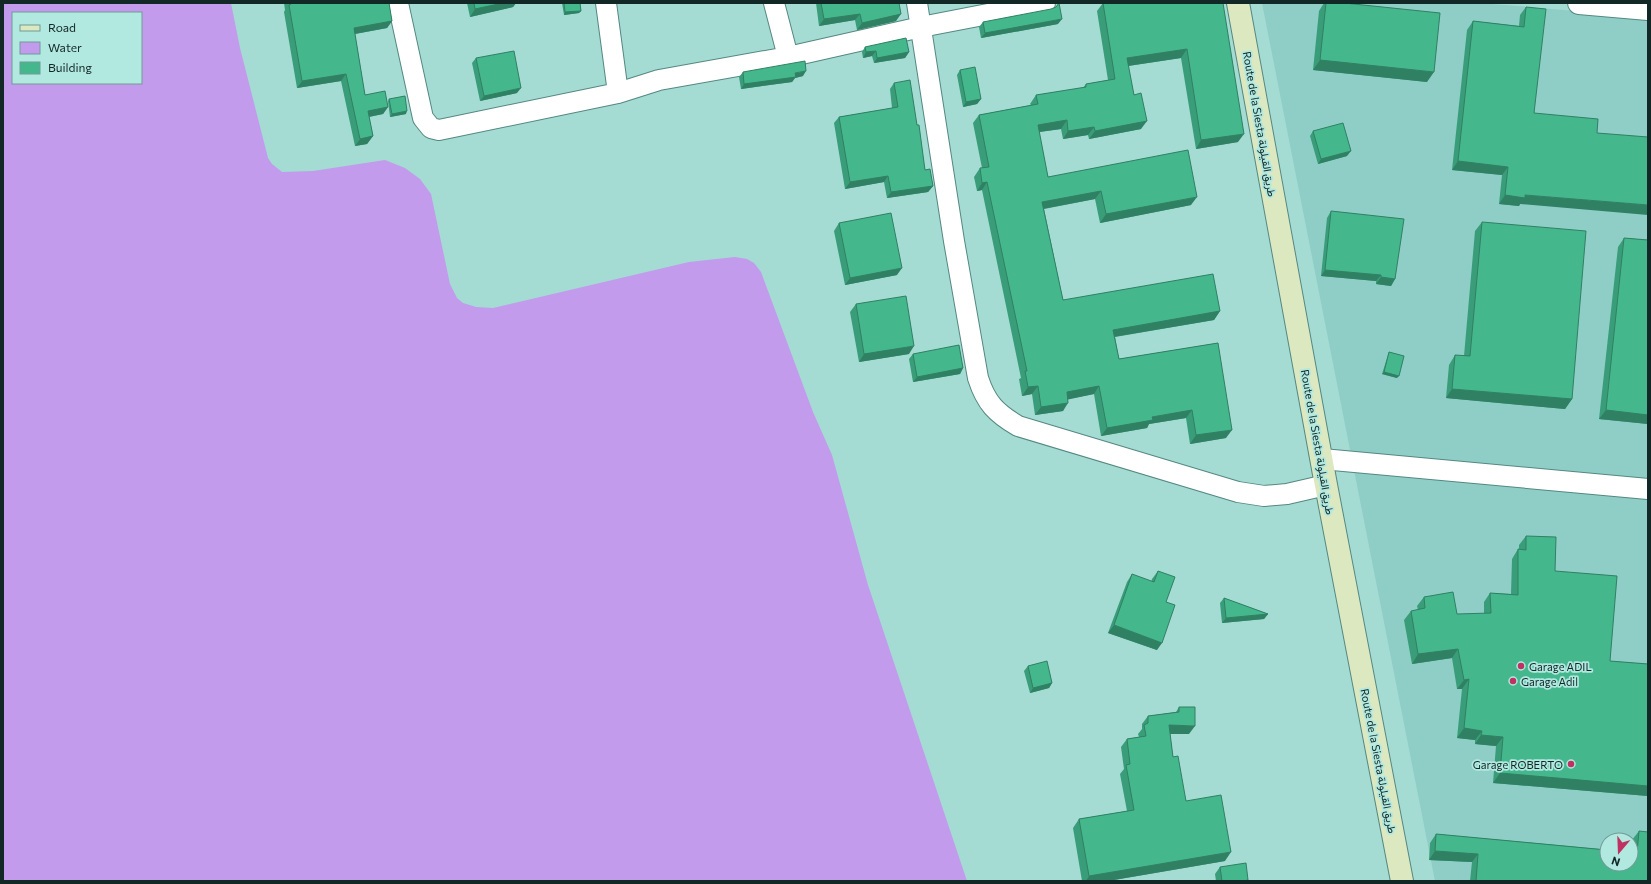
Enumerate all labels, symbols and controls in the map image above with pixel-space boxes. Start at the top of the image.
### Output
legend [12,12,142,84]
text: Road [48,20,76,34]
text: Water [48,40,82,54]
street label: Route de la Siesta طريق القيلولة [1240,50,1279,198]
text: Building [48,60,92,74]
street label: Route de la Siesta طريق القيلولة [1298,368,1337,516]
place label: Garage ADIL [1529,660,1592,673]
marker: Garage ADIL [1516,661,1526,671]
place label: Garage Adil [1521,675,1578,688]
marker: Garage Adil [1508,676,1518,686]
street label: Route de la Siesta طريق القيلولة [1358,687,1399,835]
place label: Garage ROBERTO [1473,758,1563,771]
marker: Garage ROBERTO [1566,759,1576,769]
north arrow [1599,832,1639,872]
text: N [1610,854,1622,869]

